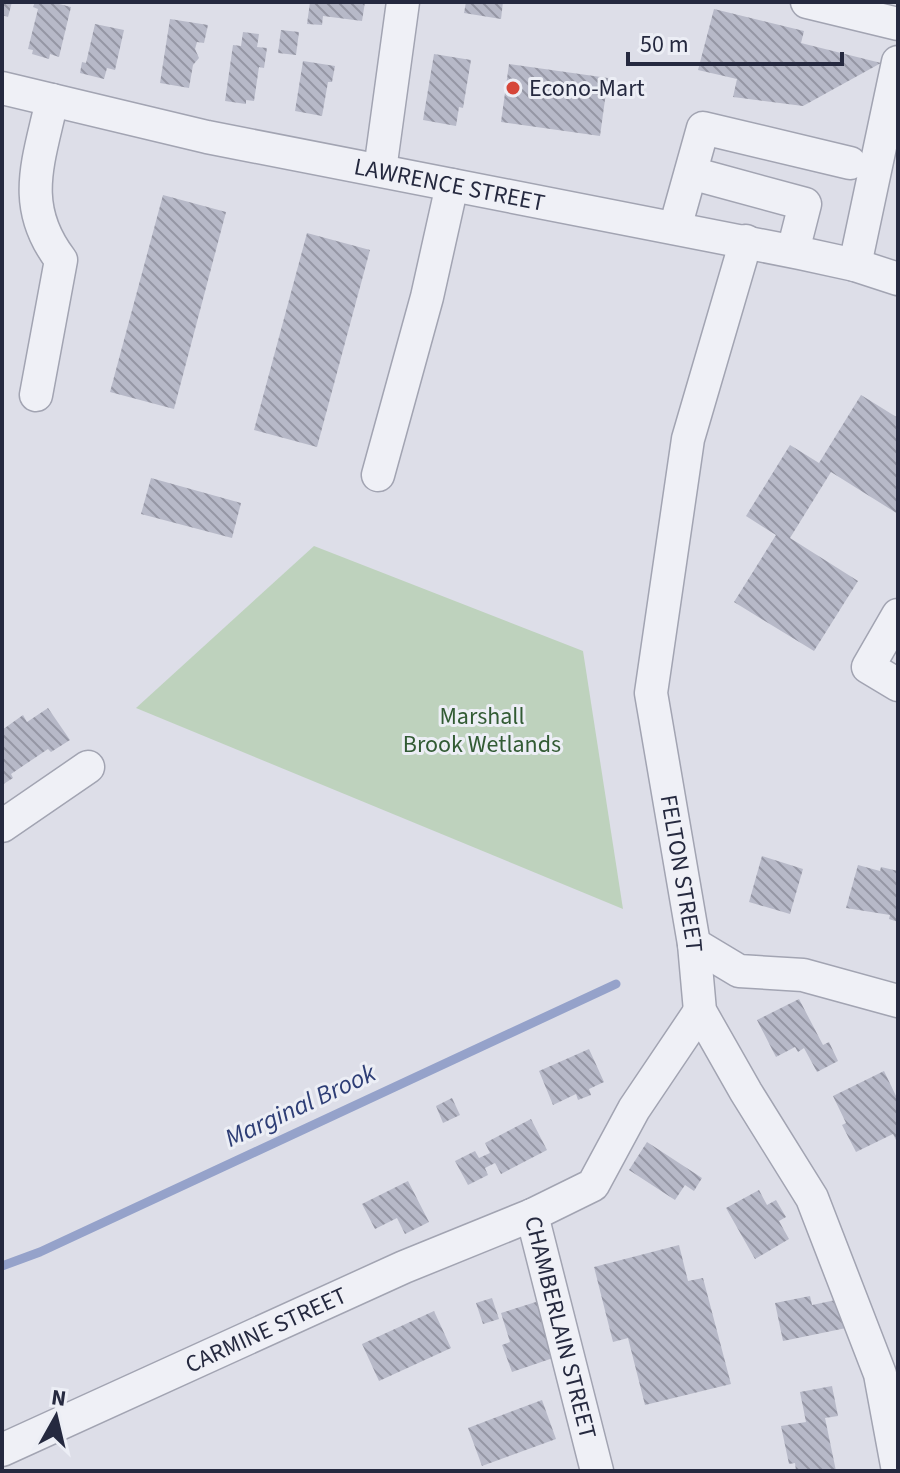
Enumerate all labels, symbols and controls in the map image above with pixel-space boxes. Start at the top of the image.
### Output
scale bar [628,16,842,66]
text: 50 m [640,27,689,62]
place label: Econo-Mart [529,71,645,106]
marker: Econo-Mart [504,79,522,97]
street label: LAWRENCE STREET [351,149,548,221]
park label: Marshall Brook Wetlands [403,699,561,762]
street label: FELTON STREET [651,792,712,954]
water label: Marginal Brook [219,1054,382,1157]
street label: CHAMBERLAIN STREET [515,1212,605,1443]
street label: CARMINE STREET [180,1278,353,1382]
north arrow [16,1377,96,1457]
text: N [49,1381,68,1415]

